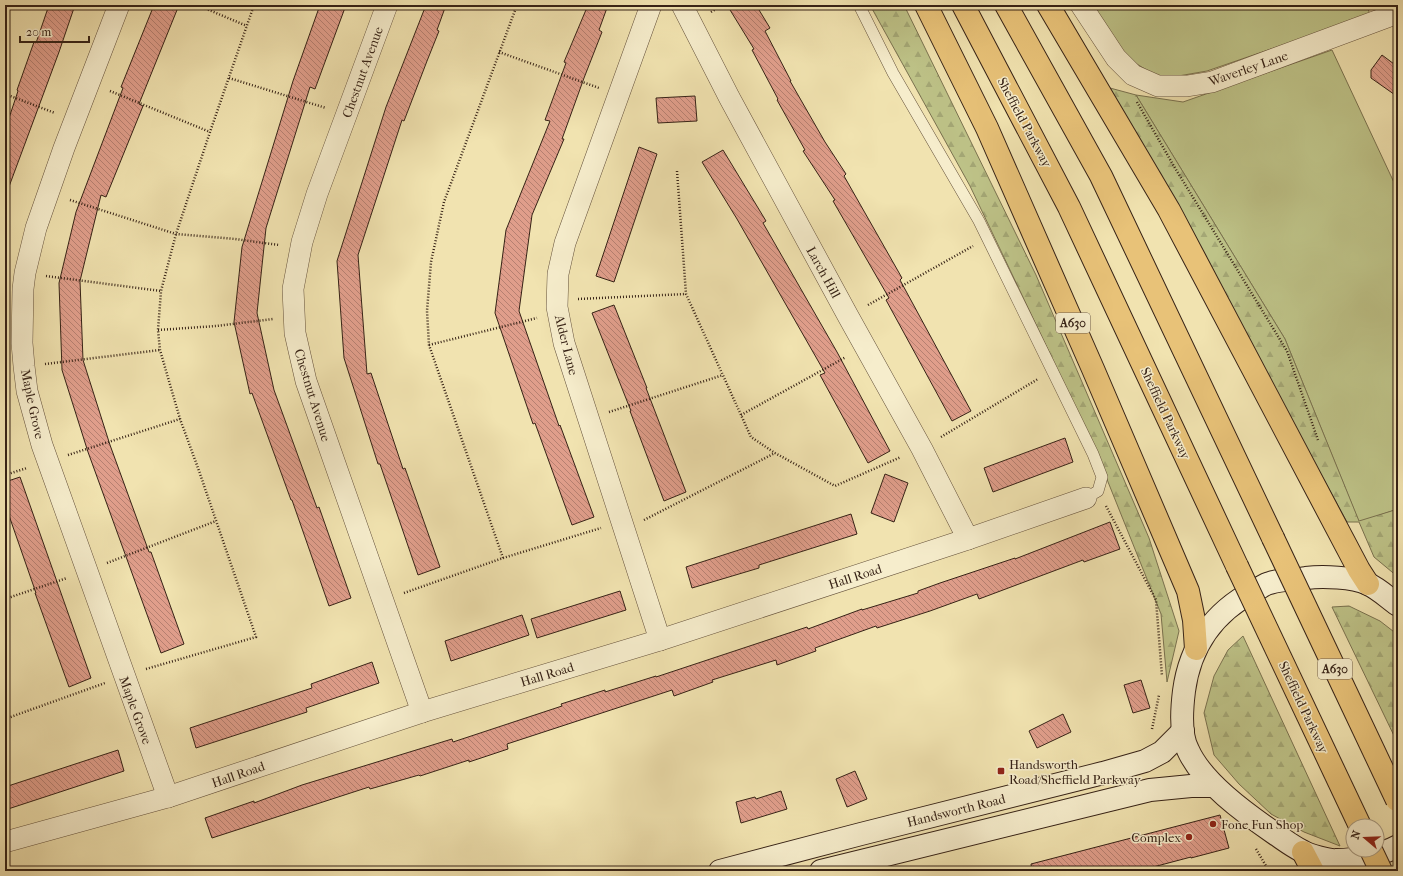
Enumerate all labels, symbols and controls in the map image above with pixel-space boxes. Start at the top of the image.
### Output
scale bar [20,18,89,44]
street label: Chestnut Avenue [339,24,386,120]
text: 20 m [26,25,51,39]
street label: Waverley Lane [1206,48,1290,89]
street label: Sheffield Parkway [995,75,1055,171]
street label: Larch Hill [803,244,844,301]
street label: Alder Lane [552,312,581,377]
road number: A630 [1056,313,1090,333]
street label: Chestnut Avenue [291,347,334,444]
street label: Sheffield Parkway [1138,365,1194,462]
street label: Maple Grove [18,368,47,441]
street label: Hall Road [827,561,885,592]
street label: Hall Road [519,659,577,690]
street label: Sheffield Parkway [1276,659,1332,756]
road number: A630 [1318,659,1352,679]
street label: Maple Grove [116,674,155,747]
place label: Handsworth Road/Sheffield Parkway [1009,757,1142,787]
street label: Hall Road [210,758,268,791]
marker: Handsworth Road/Sheffield Parkway [996,766,1006,776]
street label: Handsworth Road [905,791,1008,830]
place label: Fone Fun Shop [1221,817,1303,832]
north arrow [1345,818,1385,858]
marker: Fone Fun Shop [1208,819,1218,829]
text: N [1349,828,1364,841]
place label: Complex [1131,830,1181,845]
marker: Complex [1184,832,1194,842]

